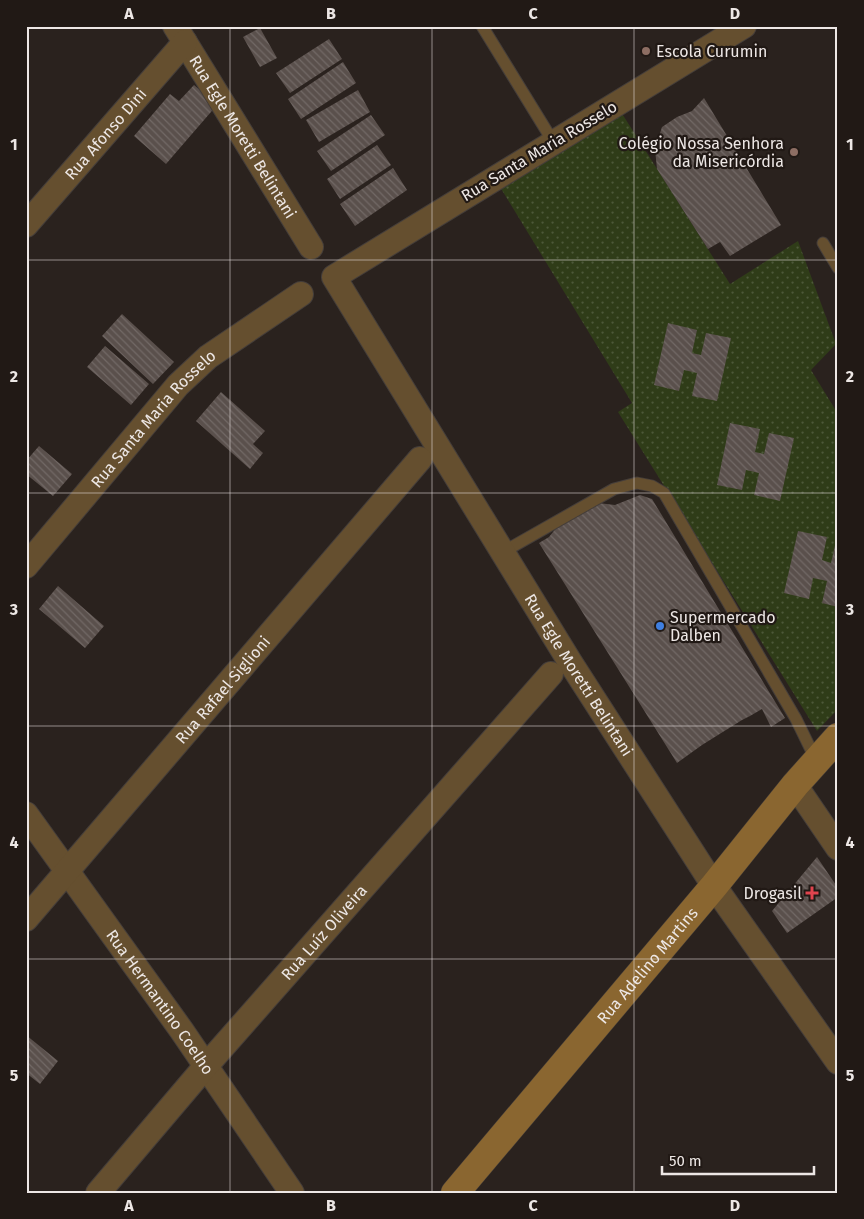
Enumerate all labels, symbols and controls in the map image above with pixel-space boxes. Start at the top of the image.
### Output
text: A [123,4,134,23]
text: B [326,4,336,23]
text: C [528,4,538,23]
text: D [730,4,740,23]
place label: Escola Curumin [656,42,767,61]
marker: Escola Curumin [640,45,652,57]
street label: Rua Egle Moretti Belintani [186,52,301,222]
street label: Rua Afonso Dini [61,84,150,183]
street label: Rua Santa Maria Rosselo [458,97,620,205]
place label: Colégio Nossa Senhora da Misericórdia [619,134,784,171]
text: 1 [10,135,18,154]
text: 1 [846,135,854,154]
marker: Colégio Nossa Senhora da Misericórdia [788,146,800,158]
street label: Rua Santa Maria Rosselo [87,345,219,491]
text: 2 [10,367,18,386]
text: 2 [846,367,854,386]
street label: Rua Egle Moretti Belintani [521,590,637,759]
text: 3 [9,600,18,619]
text: 3 [845,600,854,619]
place label: Supermercado Dalben [670,608,776,645]
marker: Supermercado Dalben [654,620,666,632]
street label: Rua Rafael Siglioni [171,632,274,747]
text: 4 [9,833,19,852]
text: 4 [845,833,855,852]
street label: Rua Luíz Oliveira [277,881,371,984]
place label: Drogasil [743,884,802,903]
marker: Drogasil [806,887,818,899]
street label: Rua Adelino Martins [593,903,702,1027]
street label: Rua Hermantino Coelho [103,926,218,1078]
text: 5 [10,1066,19,1085]
text: 5 [846,1066,855,1085]
scale bar [662,1144,814,1176]
text: 50 m [669,1152,702,1170]
text: A [123,1196,134,1215]
text: B [326,1196,336,1215]
text: C [528,1196,538,1215]
text: D [730,1196,740,1215]

